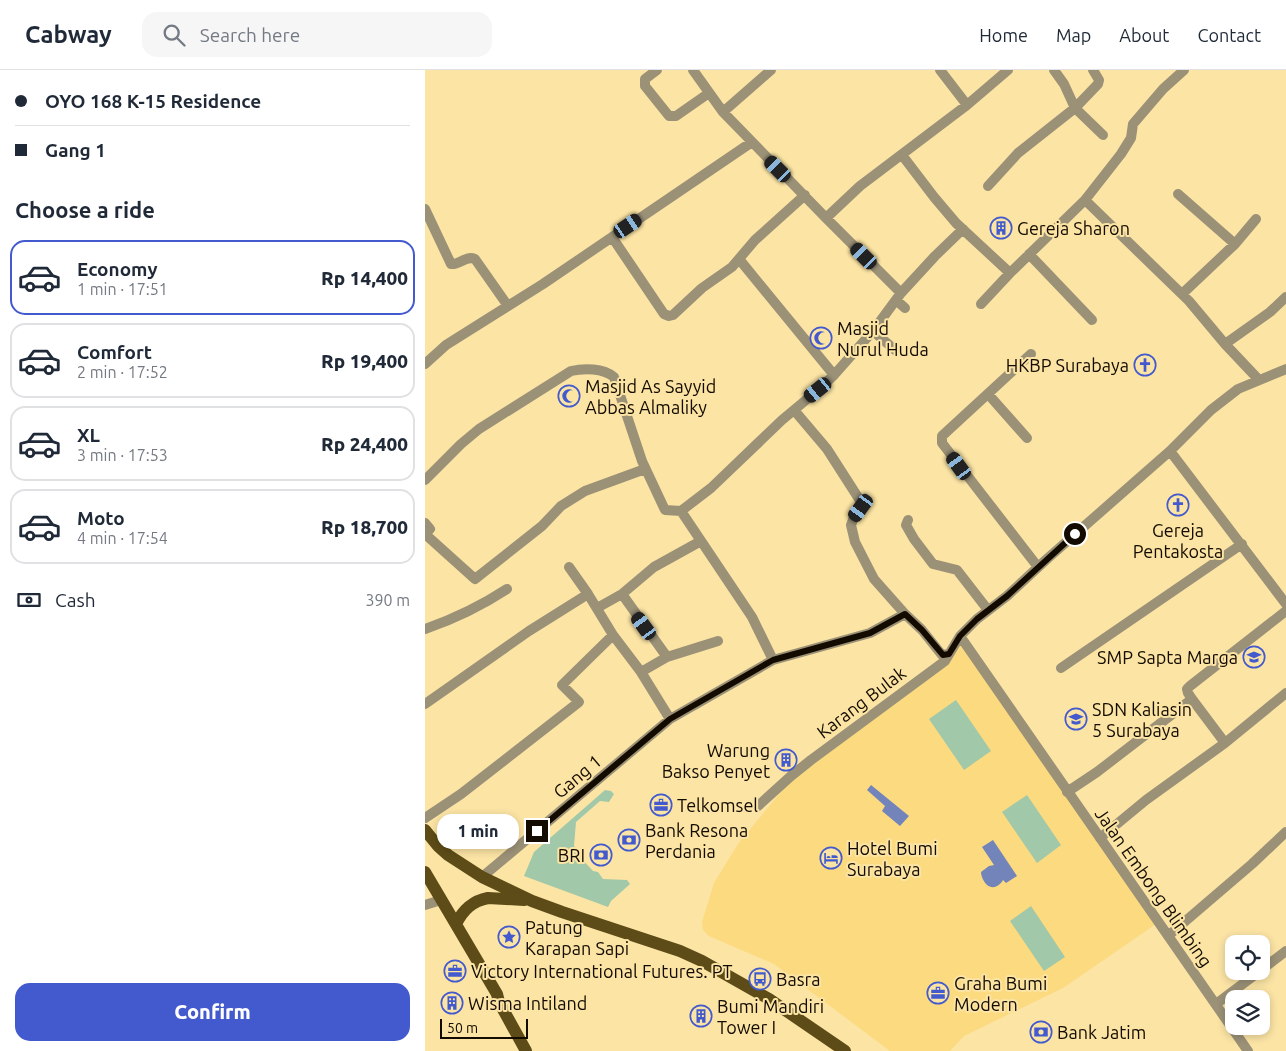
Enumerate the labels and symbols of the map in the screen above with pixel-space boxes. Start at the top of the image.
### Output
car [762,153,793,185]
car [611,211,644,241]
building icon: Gereja Sharon [989,216,1013,240]
place label: Gereja Sharon [1017,218,1130,238]
car [848,240,879,272]
place label: Masjid Nurul Huda [837,318,929,359]
mosque icon: Masjid Nurul Huda [809,326,833,350]
church icon: HKBP Surabaya [1133,353,1157,377]
place label: HKBP Surabaya [1006,355,1129,375]
car [801,375,834,405]
place label: Masjid As Sayyid Abbas Almaliky [585,376,716,417]
mosque icon: Masjid As Sayyid Abbas Almaliky [557,384,581,408]
car [944,449,973,483]
car [846,491,875,525]
church icon: Gereja Pentakosta [1166,493,1190,517]
place label: Gereja Pentakosta [1133,520,1223,561]
route start [1064,523,1086,545]
car [629,609,658,643]
school or university icon: SMP Sapta Marga [1242,645,1266,669]
place label: SMP Sapta Marga [1097,647,1238,667]
street label: Karang Bulak [813,662,909,742]
place label: SDN Kaliasin 5 Surabaya [1092,699,1192,740]
school or university icon: SDN Kaliasin 5 Surabaya [1064,707,1088,731]
place label: Warung Bakso Penyet [662,740,770,781]
building icon: Warung Bakso Penyet [774,748,798,772]
street label: Gang 1 [549,750,605,802]
office icon: Telkomsel [649,793,673,817]
place label: Telkomsel [677,795,758,815]
street label: Jalan Embong Blimbing [1091,804,1217,970]
callout: 1 min [437,814,519,848]
route end [526,820,548,842]
place label: Bank Resona Perdania [645,820,748,861]
bank icon: Bank Resona Perdania [617,828,641,852]
place label: Hotel Bumi Surabaya [847,838,938,879]
bank icon: BRI [589,843,613,867]
place label: BRI [558,845,585,865]
hotel icon: Hotel Bumi Surabaya [819,846,843,870]
place label: Patung Karapan Sapi [525,917,629,958]
place icon: Patung Karapan Sapi [497,925,521,949]
office icon: Victory International Futures. PT [443,959,467,983]
place label: Victory International Futures. PT [471,961,733,981]
bus stop icon: Basra [748,967,772,991]
place label: Basra [776,969,821,989]
place label: Graha Bumi Modern [954,973,1047,1014]
office icon: Graha Bumi Modern [926,981,950,1005]
building icon: Wisma Intiland [440,991,464,1015]
place label: Wisma Intiland [468,993,587,1013]
place label: Bumi Mandiri Tower I [717,996,824,1037]
building icon: Bumi Mandiri Tower I [689,1004,713,1028]
scale bar [440,1016,527,1039]
bank icon: Bank Jatim [1029,1020,1053,1044]
place label: Bank Jatim [1057,1022,1146,1042]

